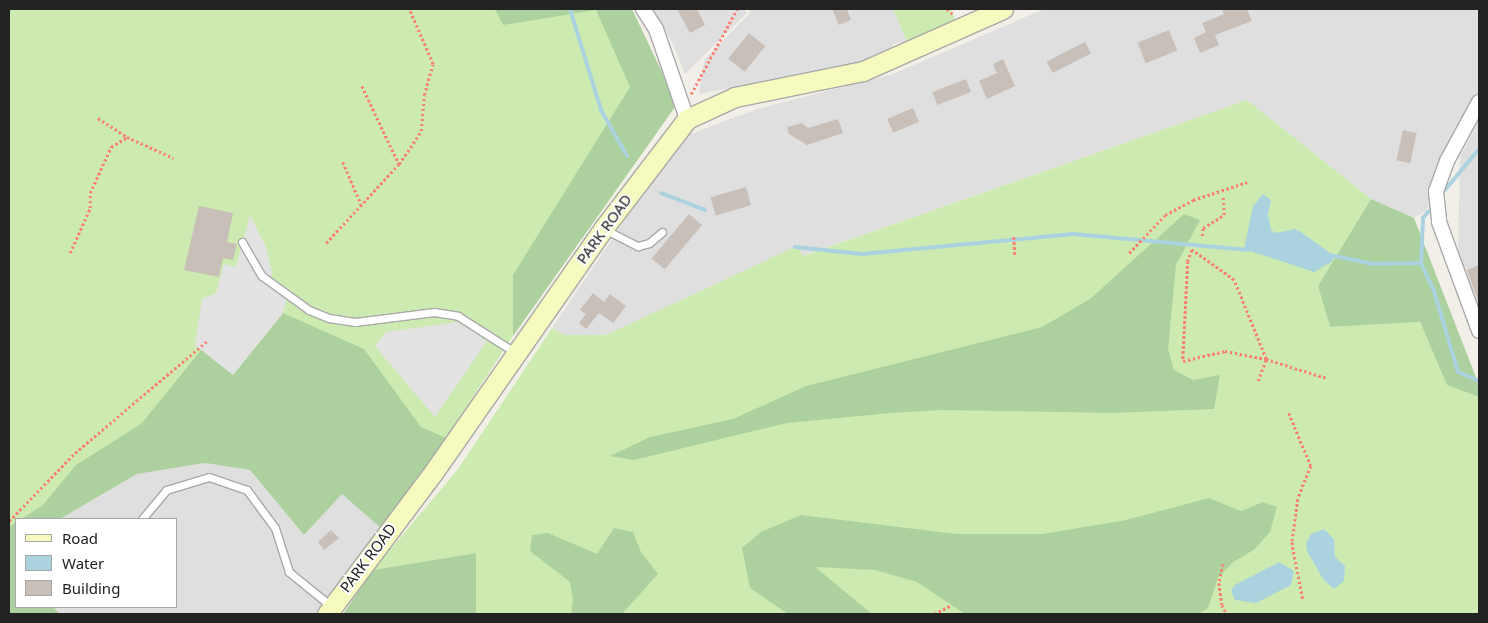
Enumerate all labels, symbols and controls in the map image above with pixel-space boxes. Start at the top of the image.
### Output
street label: PARK ROAD [573,191,635,267]
legend [15,518,178,608]
street label: PARK ROAD [336,520,400,596]
text: Road [62,528,98,548]
text: Water [62,553,104,573]
text: Building [62,578,120,598]

